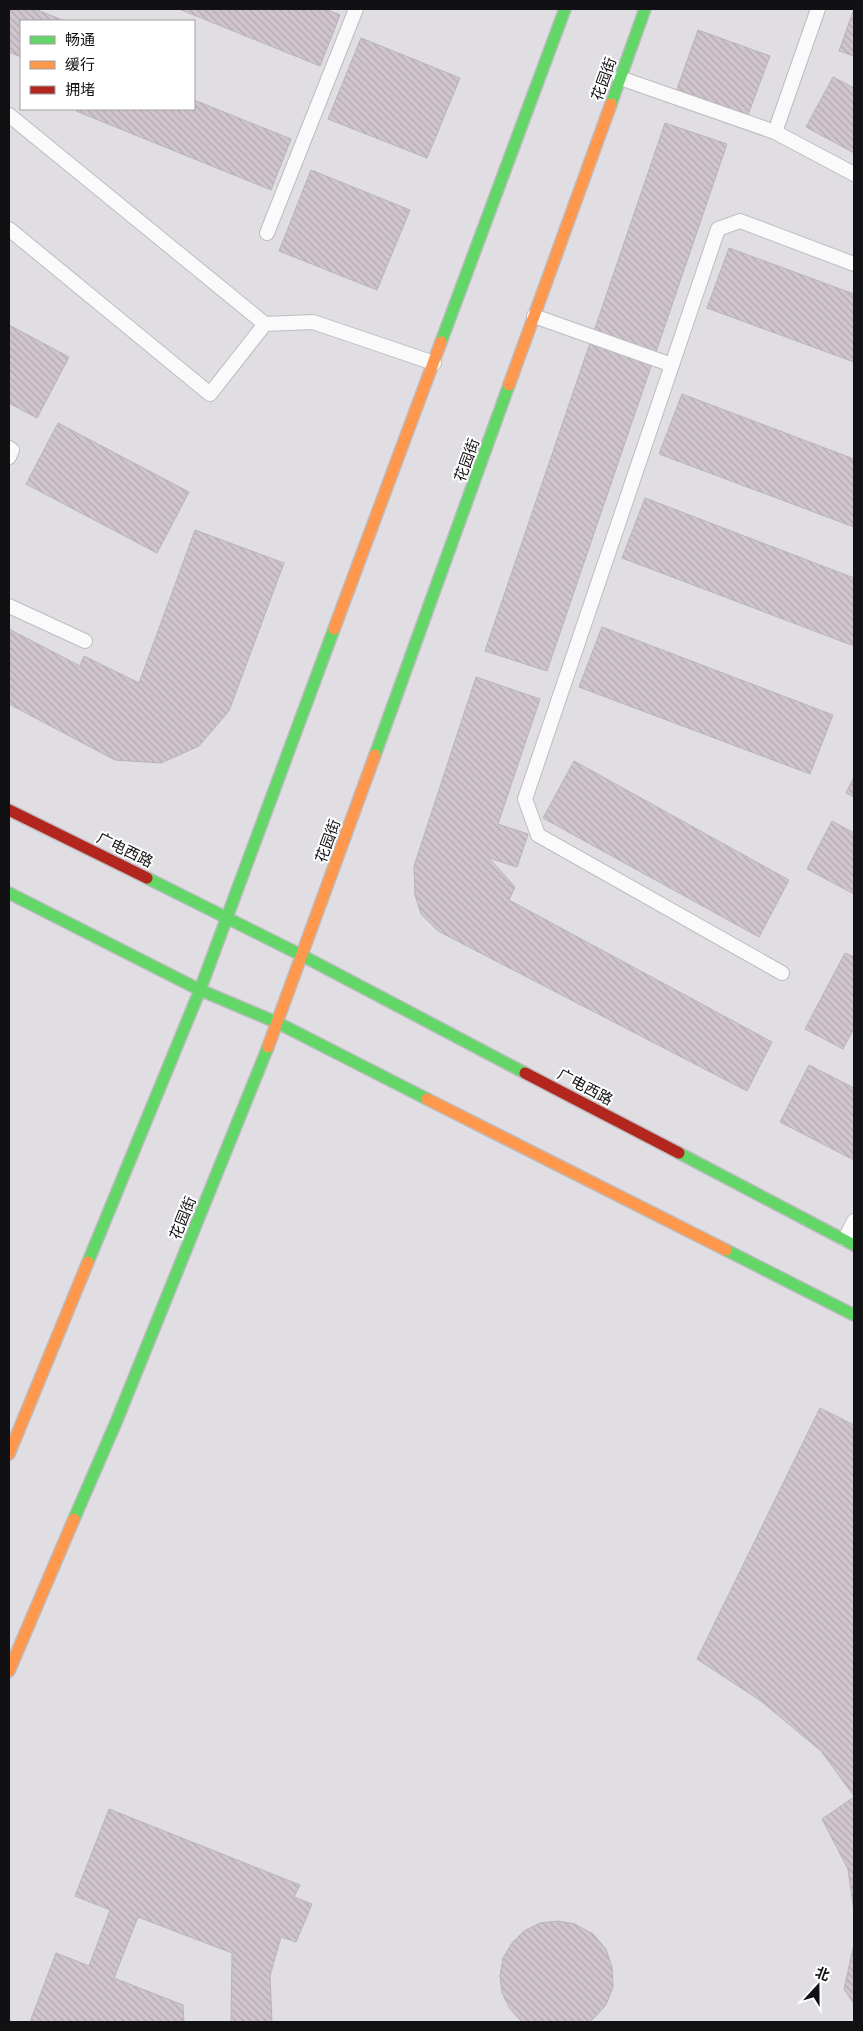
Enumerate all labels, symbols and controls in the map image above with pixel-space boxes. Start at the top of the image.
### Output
legend [20,20,195,110]
text: 畅通 [65,30,95,49]
street label: 花园街 [587,54,620,103]
text: 缓行 [65,55,95,74]
text: 拥堵 [65,80,95,99]
street label: 花园街 [450,435,483,484]
street label: 花园街 [311,816,344,865]
street label: 广电西路 [94,828,156,871]
street label: 广电西路 [554,1064,616,1109]
street label: 花园街 [165,1193,200,1242]
north arrow [793,1961,843,2011]
text: 北 [813,1963,832,1985]

